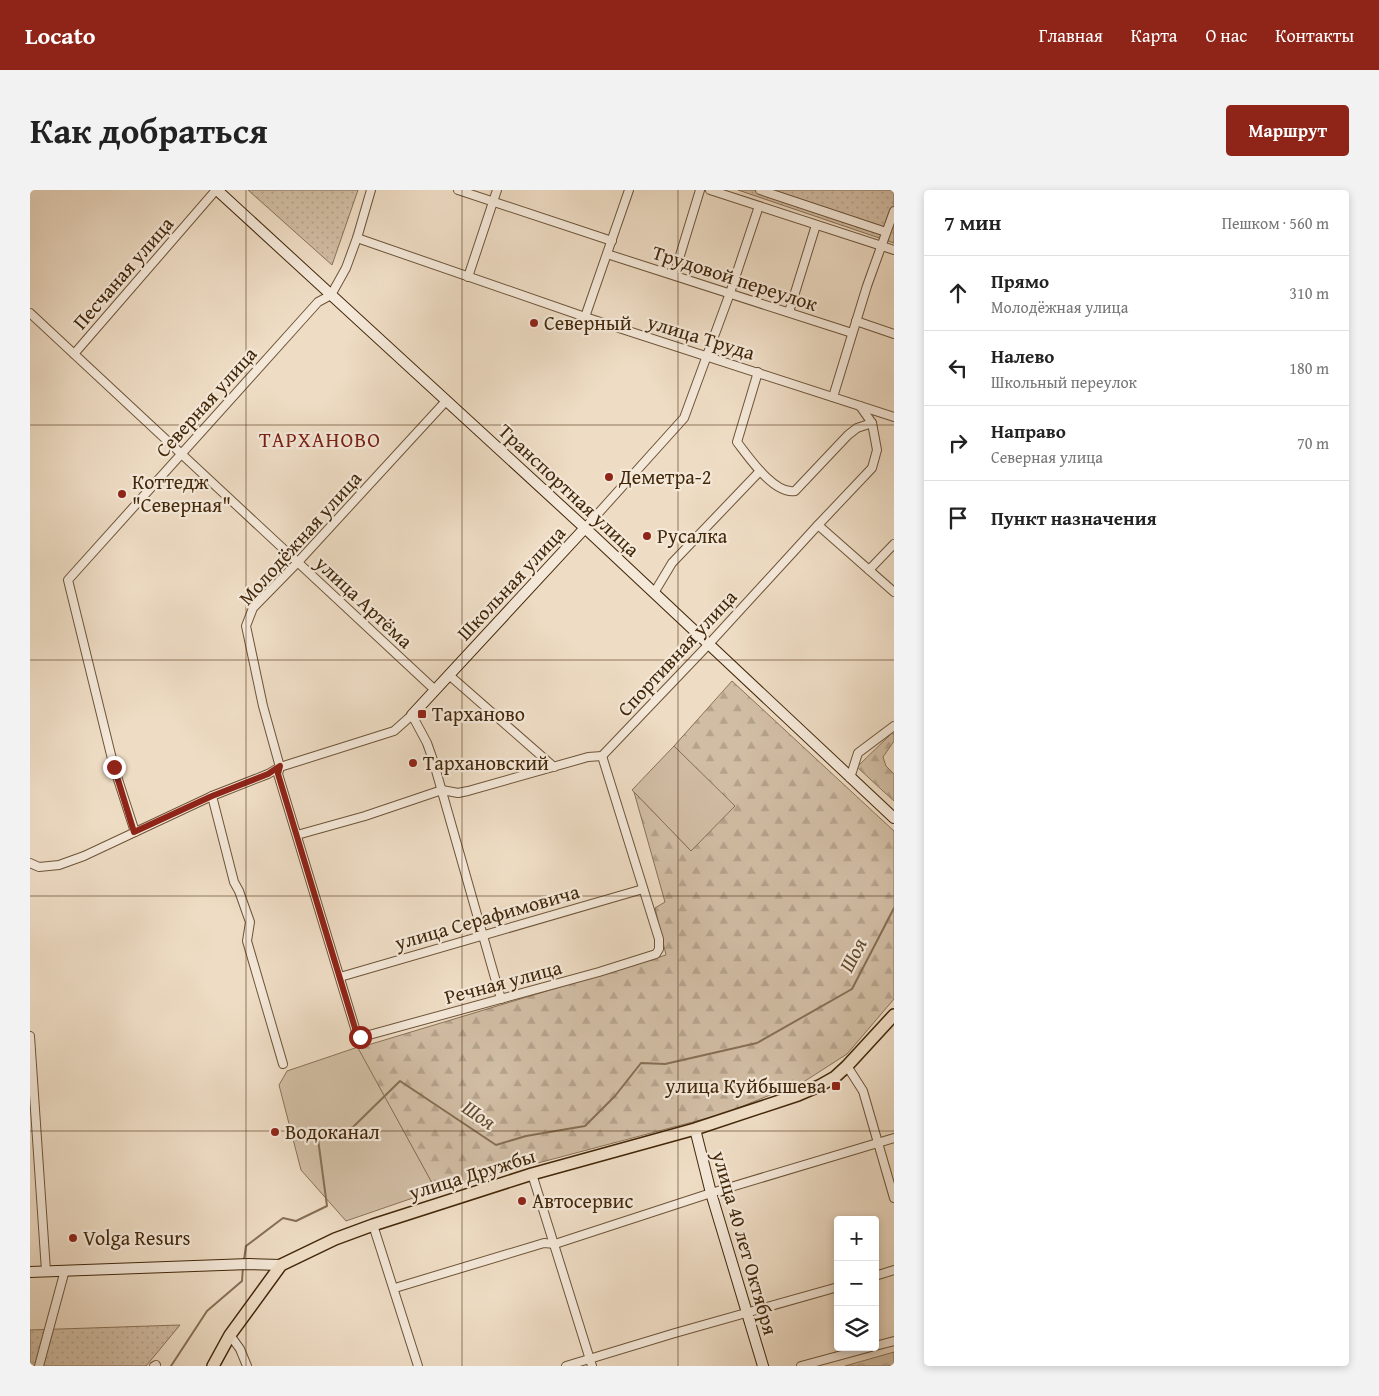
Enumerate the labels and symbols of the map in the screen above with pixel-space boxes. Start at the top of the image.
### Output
street label: Песчаная улица [65,210,180,335]
street label: Трудовой переулок [649,237,822,318]
street label: улица Труда [643,306,759,367]
place label: Северный [544,308,632,337]
marker: Северный [528,317,540,329]
street label: Северная улица [148,340,264,463]
street label: Транспортная улица [492,416,647,563]
district label: ТАРХАНОВО [259,424,381,455]
place label: Деметра-2 [618,462,711,491]
street label: Молодёжная улица [231,464,368,611]
place label: Коттедж "Северная" [132,467,231,519]
marker: Деметра-2 [603,471,615,483]
marker: Коттедж "Северная" [116,488,128,500]
street label: Школьная улица [450,518,572,646]
place label: Русалка [657,521,728,550]
marker: Русалка [641,530,653,542]
street label: улица Артёма [308,548,420,655]
street label: Спортивная улица [610,582,744,723]
place label: Тарханово [432,699,525,728]
marker: Тарханово [416,708,428,720]
place label: Тархановский [423,748,549,777]
route end [103,756,126,779]
marker: Тархановский [407,757,419,769]
street label: улица Серафимовича [390,876,583,957]
water label: Шоя [831,932,874,977]
street label: Речная улица [441,952,565,1011]
route start [349,1026,372,1049]
place label: улица Куйбышева [664,1071,826,1100]
marker: улица Куйбышева [830,1080,842,1092]
water label: Шоя [456,1092,503,1137]
place label: Водоканал [285,1117,380,1146]
marker: Водоканал [269,1126,281,1138]
street label: улица Дружбы [404,1140,539,1207]
street label: улица 40 лет Октября [705,1147,786,1338]
place label: Автосервис [532,1186,633,1215]
marker: Автосервис [516,1195,528,1207]
place label: Volga Resurs [83,1223,190,1252]
marker: Volga Resurs [67,1232,79,1244]

